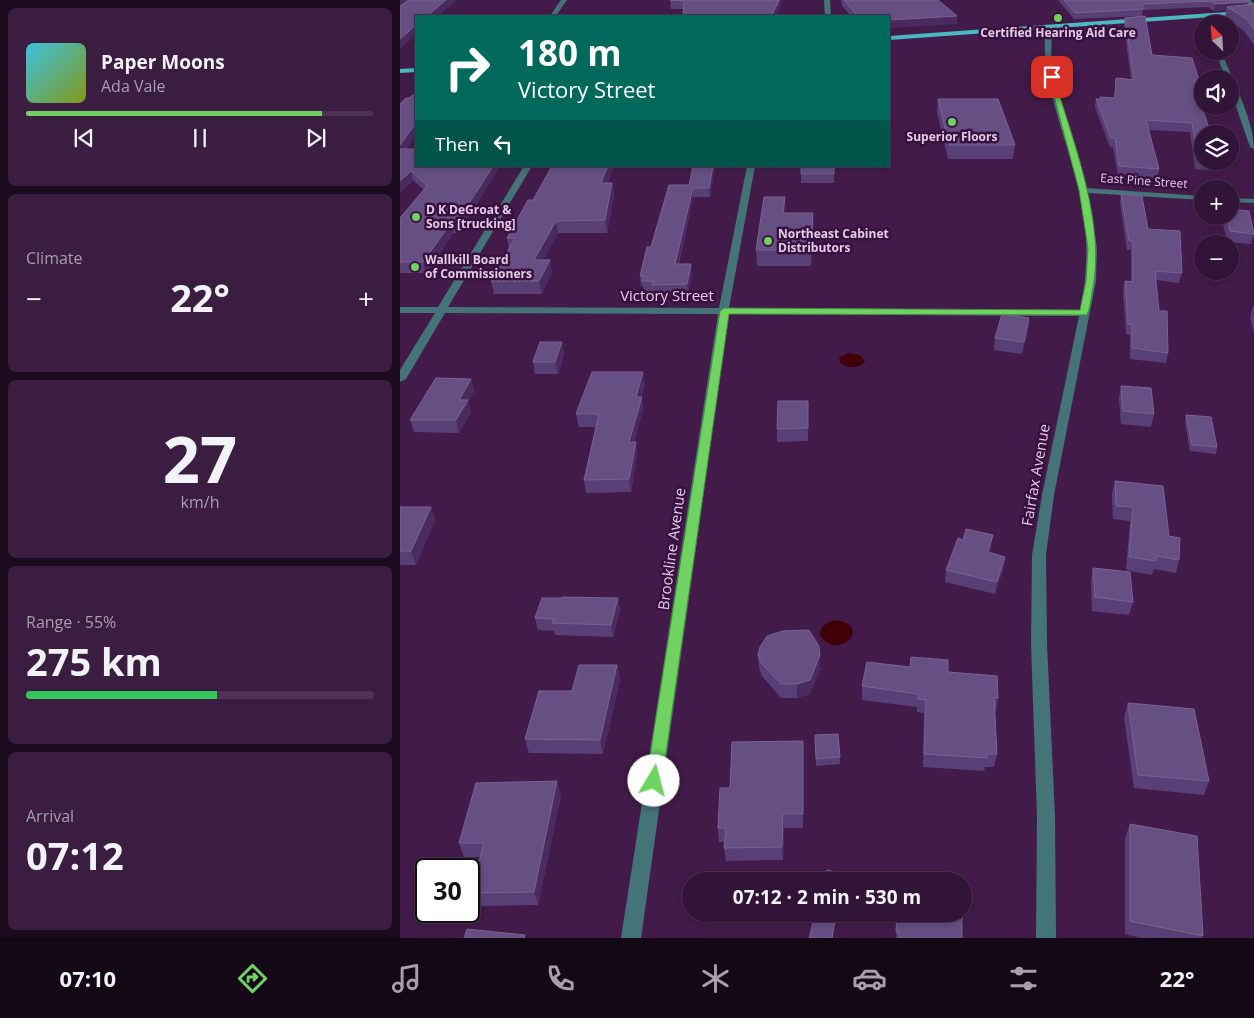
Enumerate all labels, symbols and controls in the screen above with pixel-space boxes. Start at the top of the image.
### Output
marker: Certified Hearing Aid Care [1052,12,1064,24]
north arrow [1194,15,1239,60]
map controls [1194,15,1239,280]
place label: Certified Hearing Aid Care [980,24,1136,41]
text: 180 m [518,29,622,76]
icon: right [435,35,500,100]
text: Paper Moons [101,49,225,75]
pin [1031,56,1073,98]
icon: arrive [1038,63,1066,91]
button: sound [1194,70,1239,115]
text: Victory Street [518,74,655,104]
text: Ada Vale [101,75,165,97]
marker: Superior Floors [946,116,958,128]
icon: previous [70,124,98,152]
icon: pause [186,124,214,152]
icon: next [302,124,330,152]
button: layers [1194,125,1239,170]
place label: Superior Floors [907,128,997,145]
icon: left [489,130,517,158]
text: Then [435,131,479,157]
street label: East Pine Street [1100,169,1188,192]
button: + [1194,180,1239,225]
place label: D K DeGroat & Sons [trucking] [426,201,515,232]
marker: D K DeGroat & Sons [trucking] [410,211,422,223]
place label: Northeast Cabinet Distributors [778,225,889,256]
marker: Northeast Cabinet Distributors [762,235,774,247]
button: − [1194,235,1239,280]
text: Climate [26,247,83,269]
place label: Wallkill Board of Commissioners [425,251,532,282]
marker: Wallkill Board of Commissioners [409,261,421,273]
text: 22° [170,271,230,323]
text: − [26,279,42,317]
text: + [358,279,374,317]
street label: Victory Street [620,285,714,305]
text: 27 [163,414,237,502]
street label: Fairfax Avenue [1016,422,1054,527]
street label: Brookline Avenue [653,487,689,611]
text: km/h [181,491,219,513]
text: Range · 55% [26,611,116,633]
text: 275 km [26,635,162,687]
position arrow [627,754,679,806]
text: Arrival [26,805,74,827]
text: 07:12 [26,829,124,881]
speed limit sign: 30 [415,858,480,923]
text: 07:12 · 2 min · 530 m [733,884,921,910]
icon: directions [235,961,270,996]
icon: music [389,961,424,996]
icon: phone [543,961,578,996]
icon: climate [698,961,733,996]
icon: car [852,961,887,996]
icon: filters [1006,961,1041,996]
text: 07:10 [60,963,116,993]
text: 22° [1160,963,1194,993]

